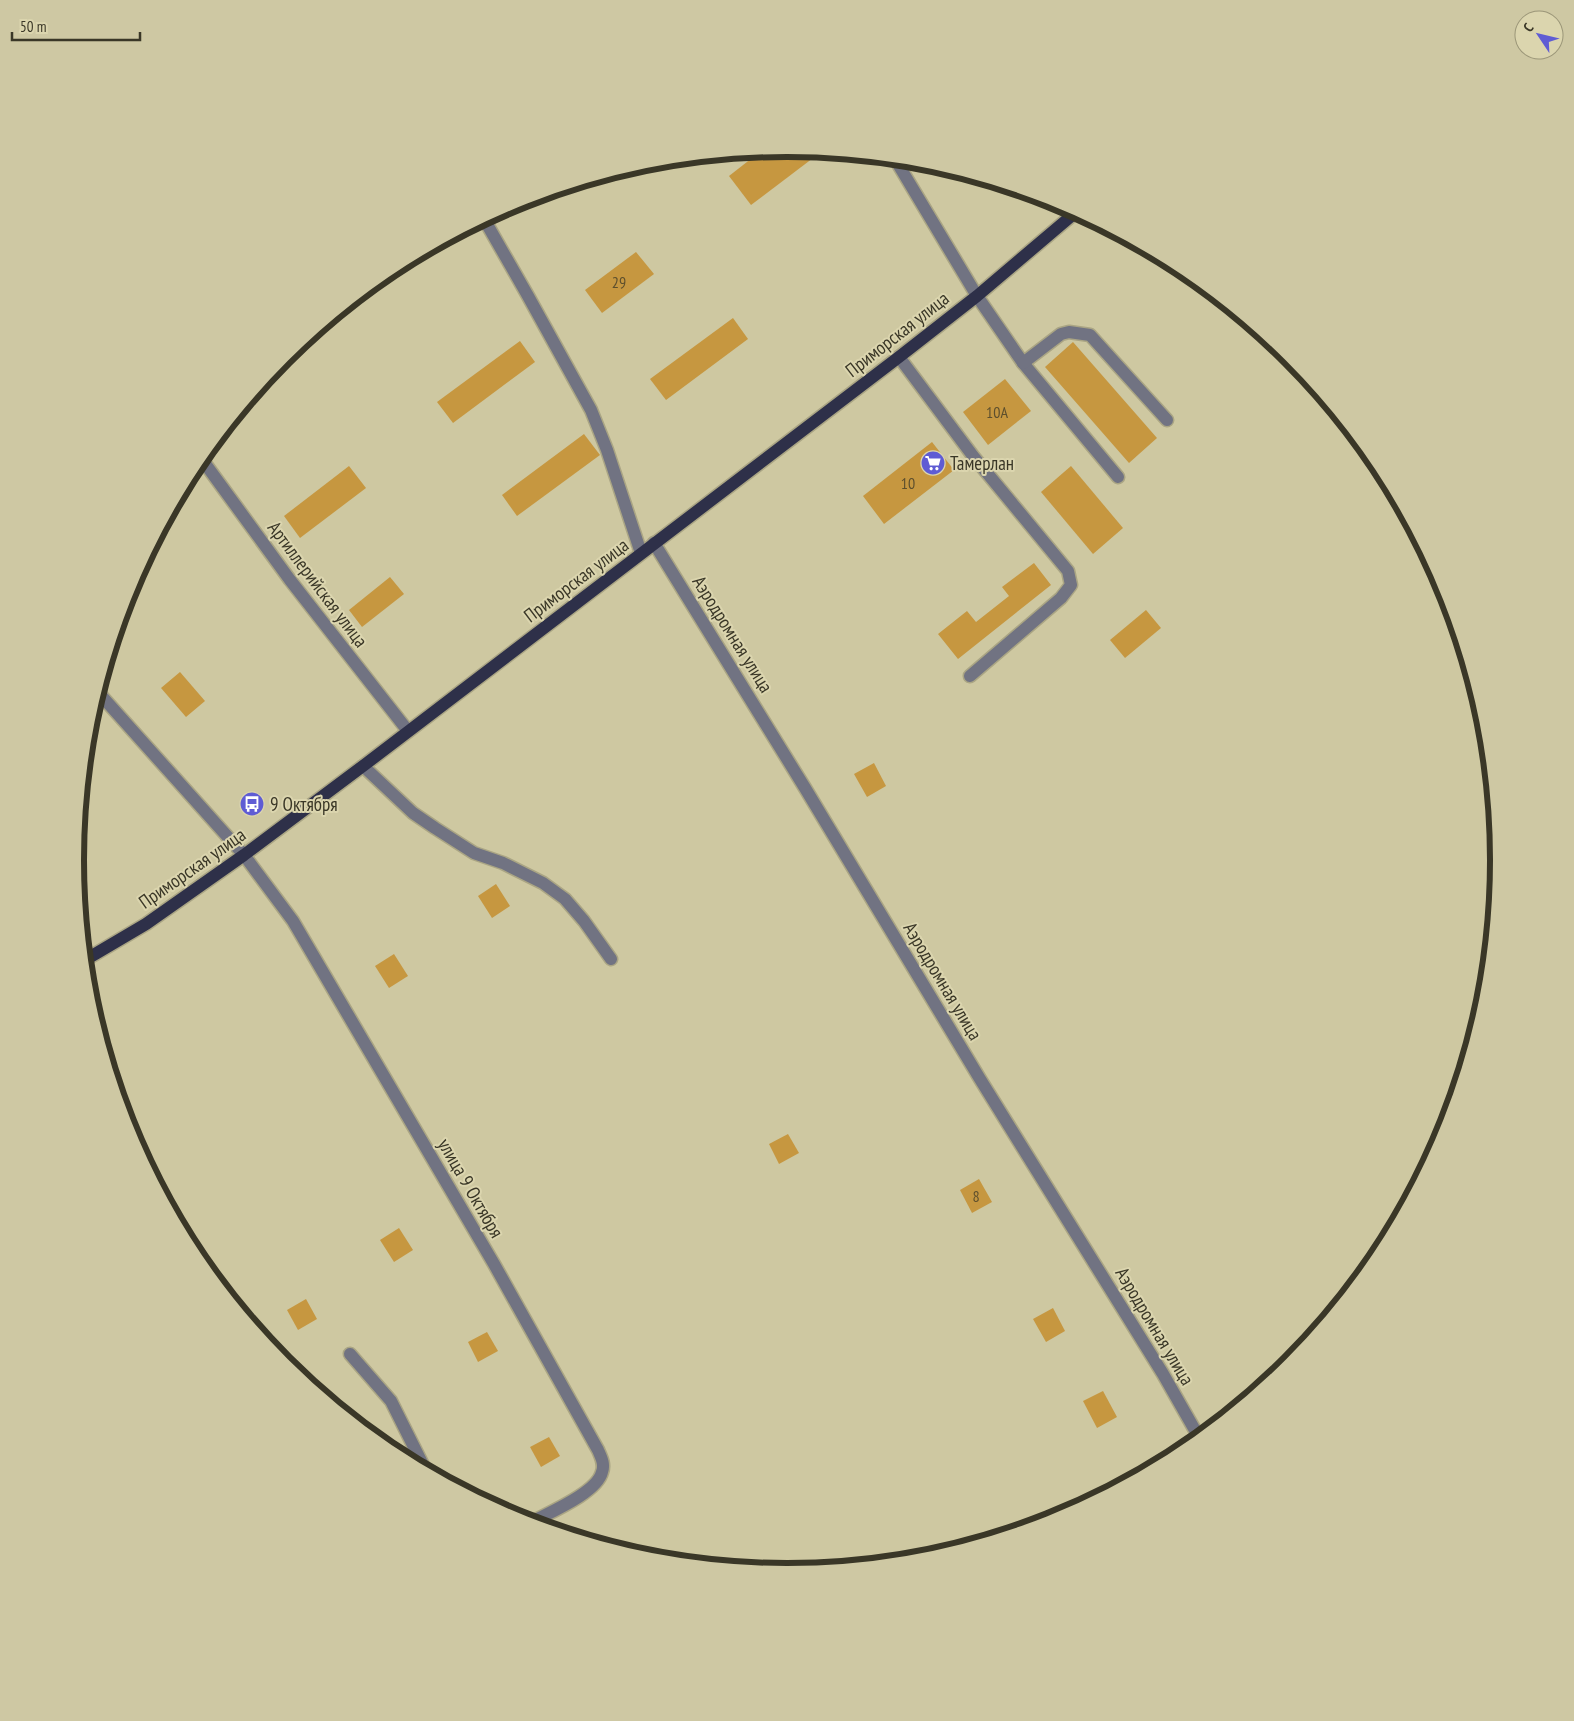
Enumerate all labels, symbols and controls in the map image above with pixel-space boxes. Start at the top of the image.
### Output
scale bar [12,10,140,42]
north arrow [1514,10,1564,60]
text: 50 m [20,17,46,36]
text: С [1519,19,1538,35]
house number: 29 [612,272,626,292]
street label: Приморская улица [840,286,954,382]
house number: 10А [986,402,1008,422]
supermarket icon: Тамерлан [920,450,946,476]
place label: Тамерлан [950,451,1014,475]
house number: 10 [901,473,915,493]
street label: Артиллерийская улица [263,516,373,652]
street label: Приморская улица [519,533,633,627]
street label: Аэродромная улица [687,571,779,697]
bus stop icon: 9 Октября [239,791,265,817]
place label: 9 Октября [270,792,338,816]
street label: Приморская улица [134,822,250,914]
street label: Аэродромная улица [898,918,988,1044]
street label: улица 9 Октября [433,1134,509,1242]
house number: 8 [972,1186,980,1206]
street label: Аэродромная улица [1110,1263,1200,1389]

